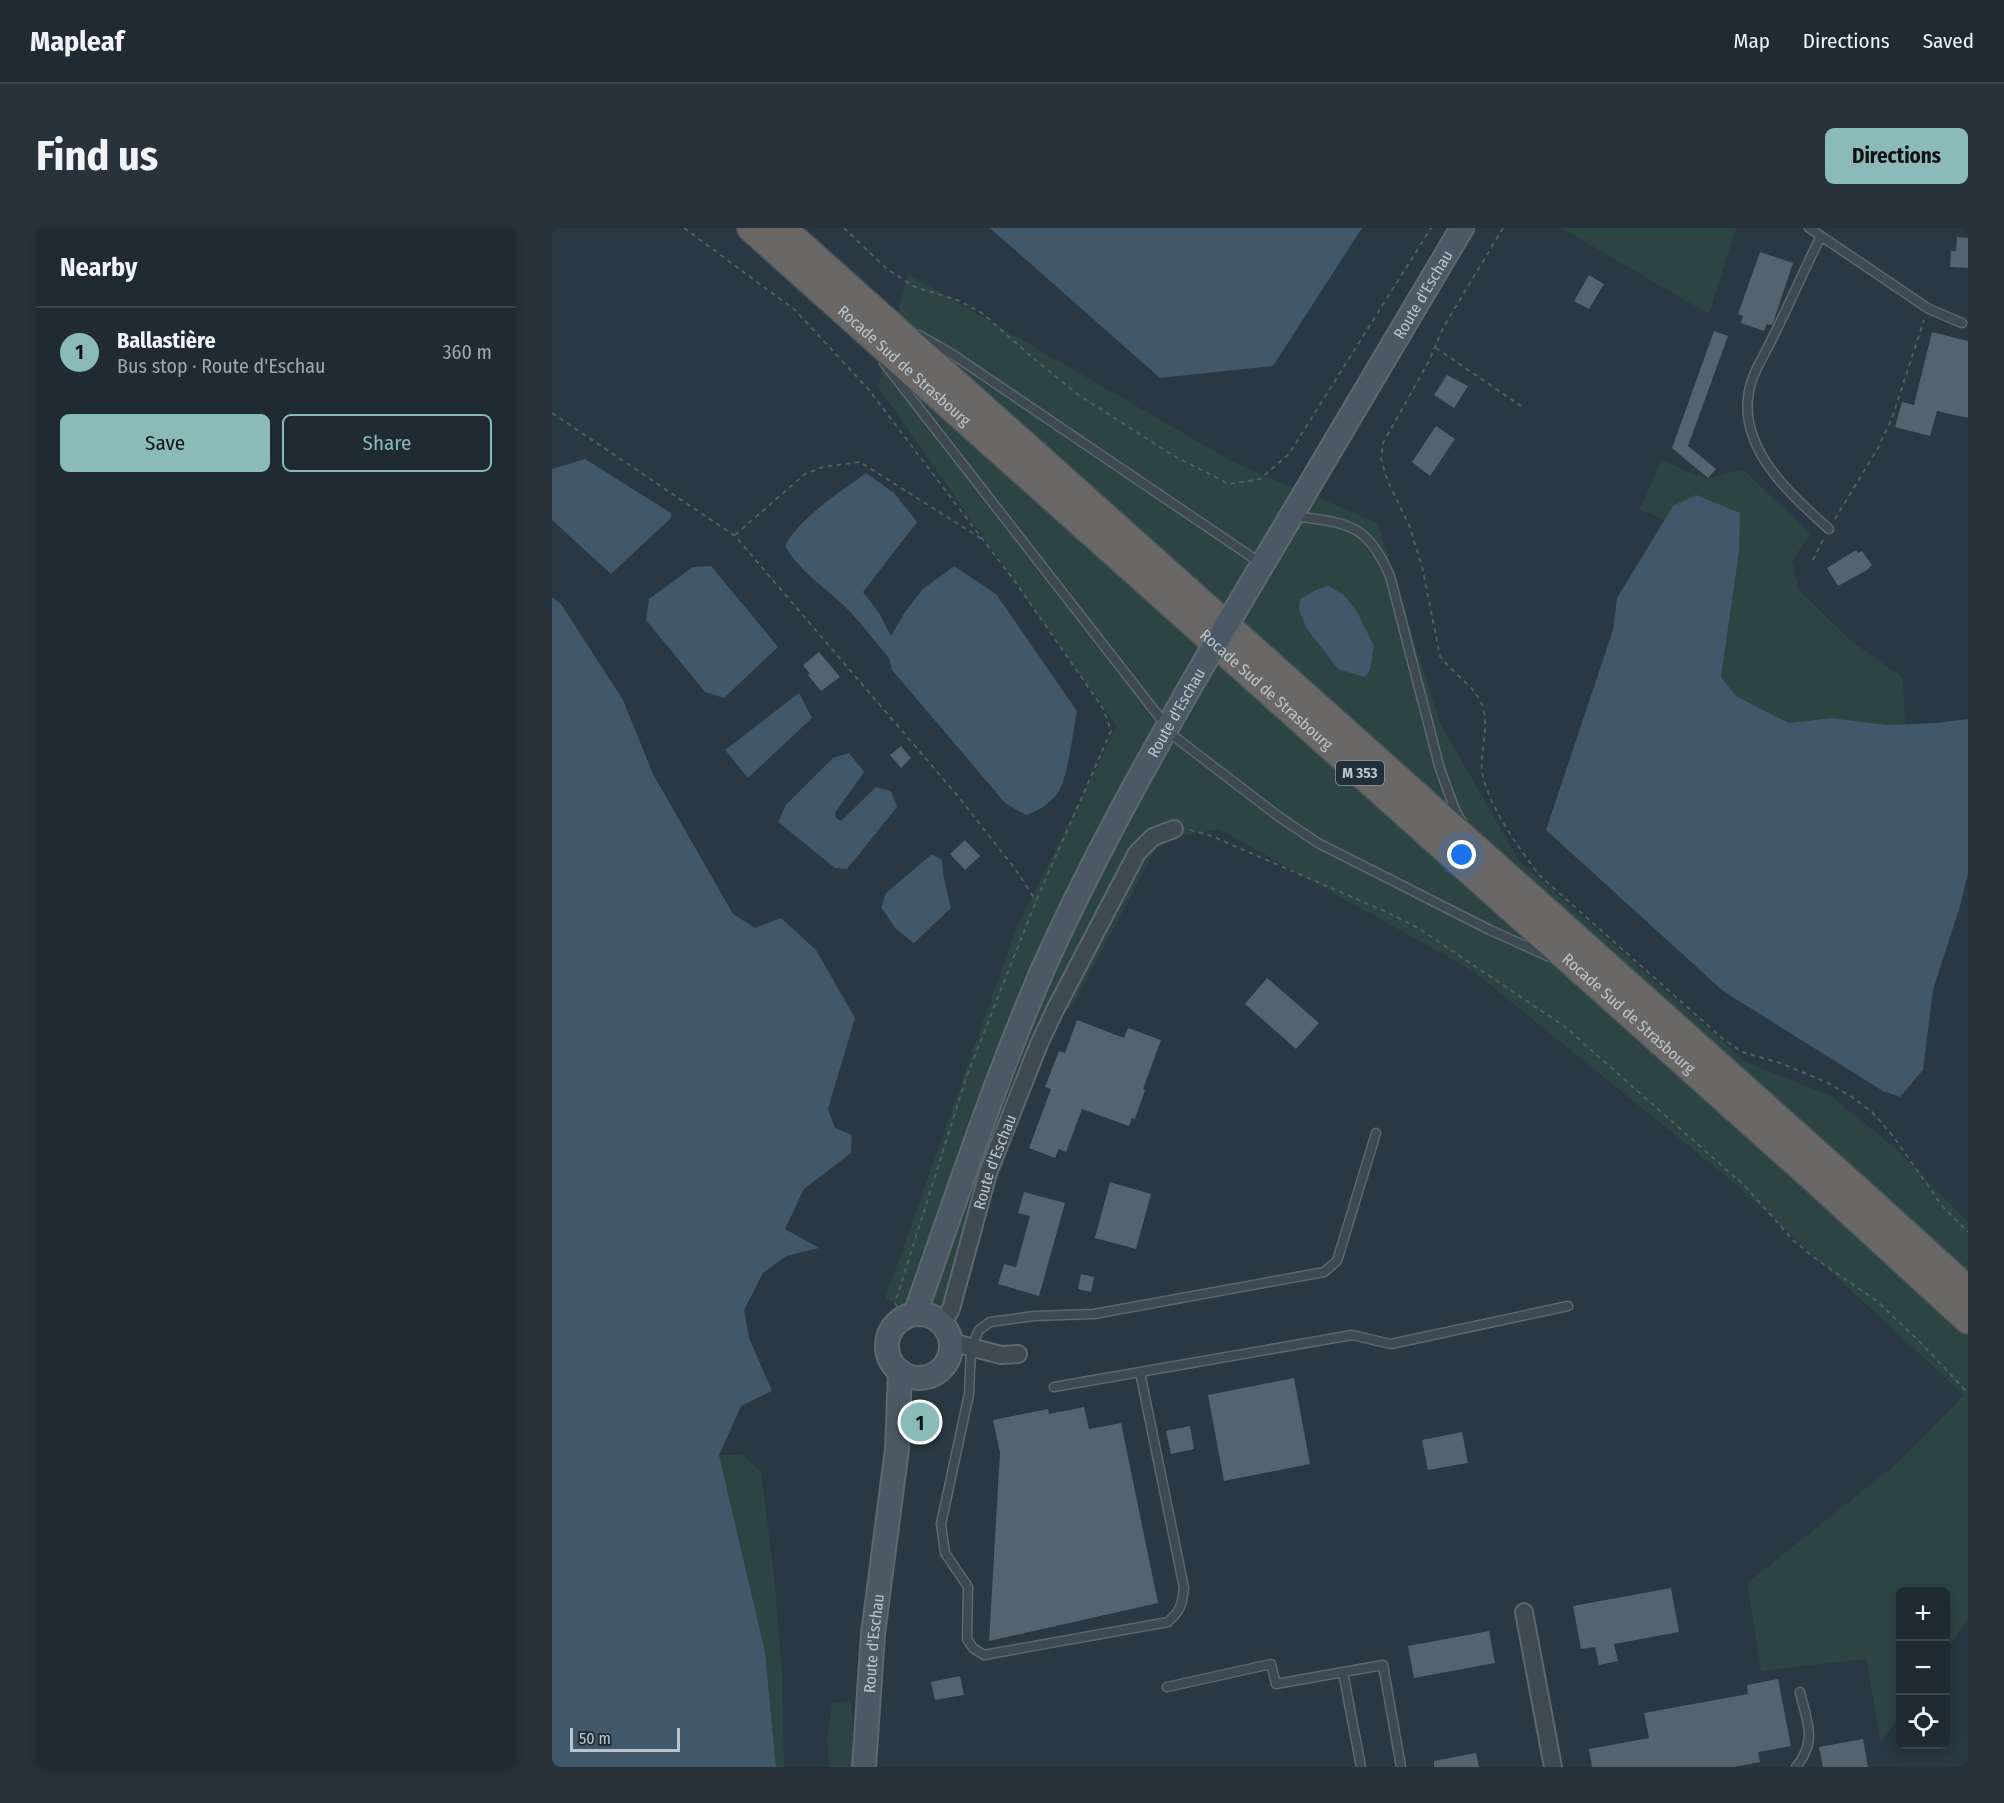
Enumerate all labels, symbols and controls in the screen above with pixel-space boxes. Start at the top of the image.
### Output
text: Mapleaf [30,25,124,58]
text: Map [1733,28,1770,54]
text: Directions [1803,28,1890,54]
text: Saved [1923,28,1974,54]
button: Directions [1825,128,1968,184]
text: Find us [36,131,158,181]
street label: Route d'Eschau [1389,247,1456,342]
text: Nearby [60,252,137,283]
street label: Rocade Sud de Strasbourg [834,301,975,430]
text: Ballastière [117,327,216,354]
text: 1 [75,340,84,364]
text: 360 m [443,340,492,364]
text: Bus stop · Route d'Eschau [117,354,326,378]
button: Save [60,414,270,472]
button: Share [282,414,492,472]
street label: Rocade Sud de Strasbourg [1196,625,1337,754]
street label: Route d'Eschau [1143,664,1209,760]
road number: M 353 [1336,761,1384,785]
your location [1447,840,1476,869]
street label: Rocade Sud de Strasbourg [1559,949,1700,1078]
street label: Route d'Eschau [969,1112,1020,1211]
pin: 1 [900,1400,940,1444]
map controls [1896,1587,1950,1749]
button: + [1896,1587,1950,1641]
street label: Route d'Eschau [860,1593,888,1694]
button: − [1896,1641,1950,1695]
button: locate [1896,1695,1950,1749]
scale bar [570,1725,680,1752]
text: 50 m [579,1729,611,1748]

